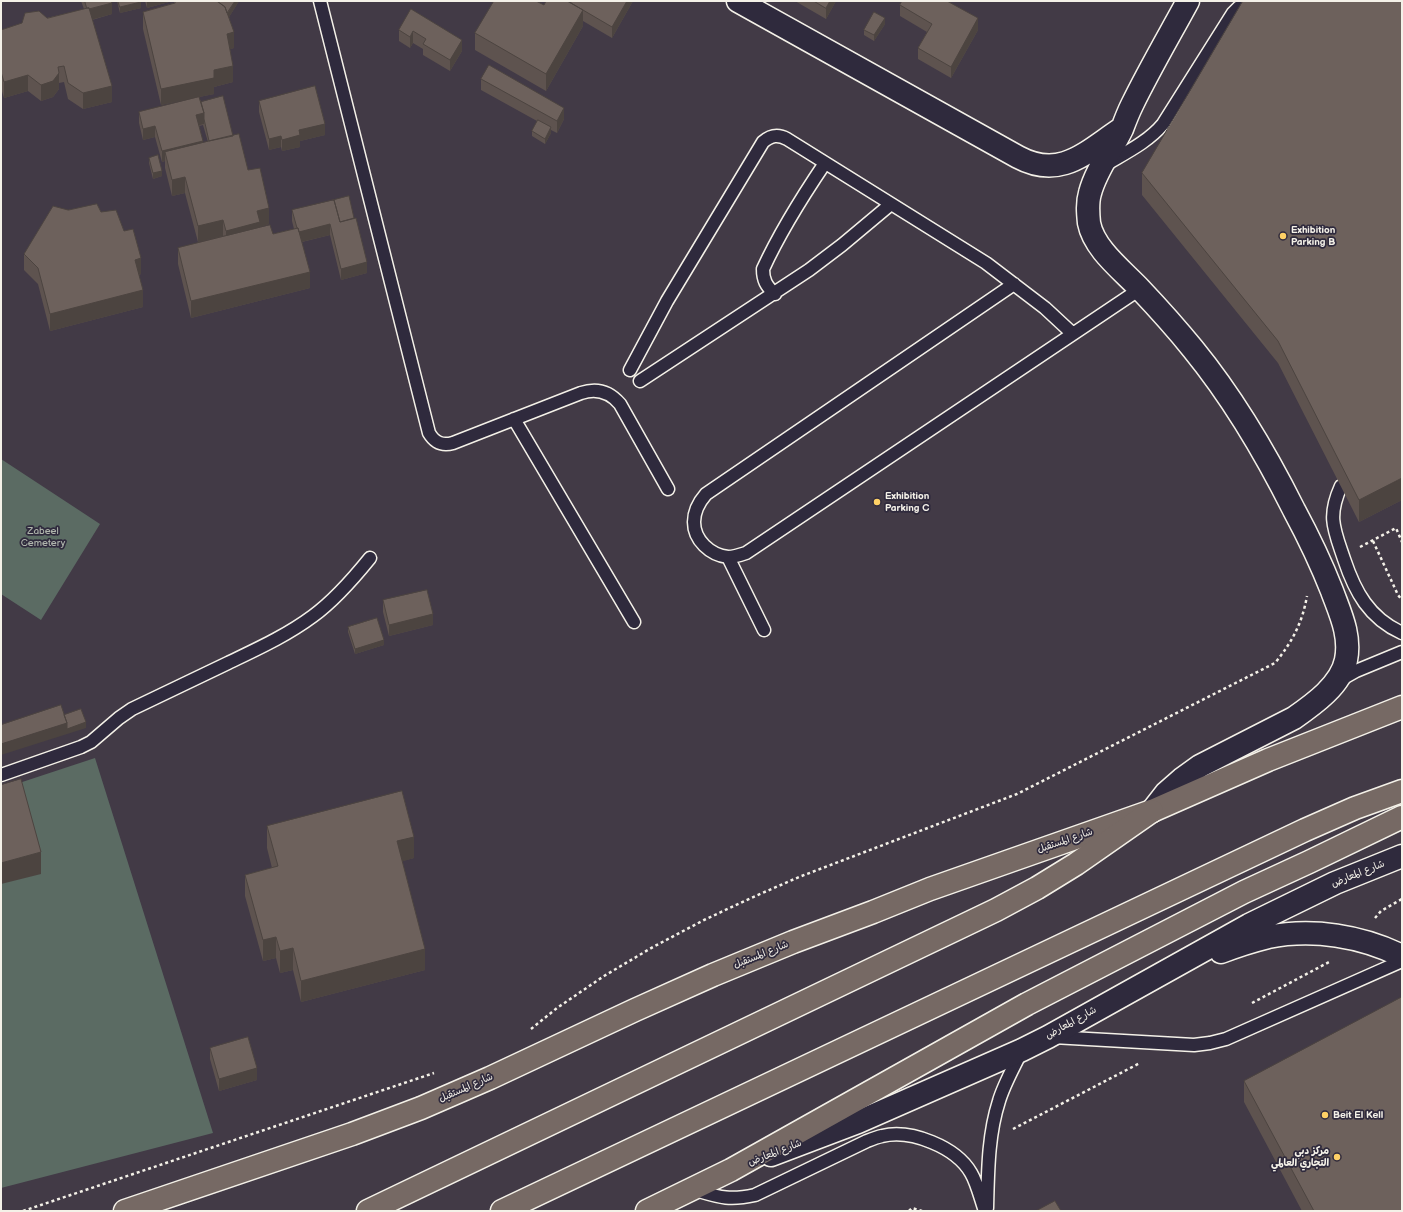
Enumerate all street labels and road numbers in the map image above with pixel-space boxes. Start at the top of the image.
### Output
street label: شارع المستقبل [1036,826,1094,856]
street label: شارع المعارض [1330,858,1386,890]
street label: شارع المستقبل [732,939,790,971]
street label: شارع المعارض [1043,1004,1099,1042]
street label: شارع المستقبل [437,1071,495,1105]
street label: شارع المعارض [746,1137,804,1169]

